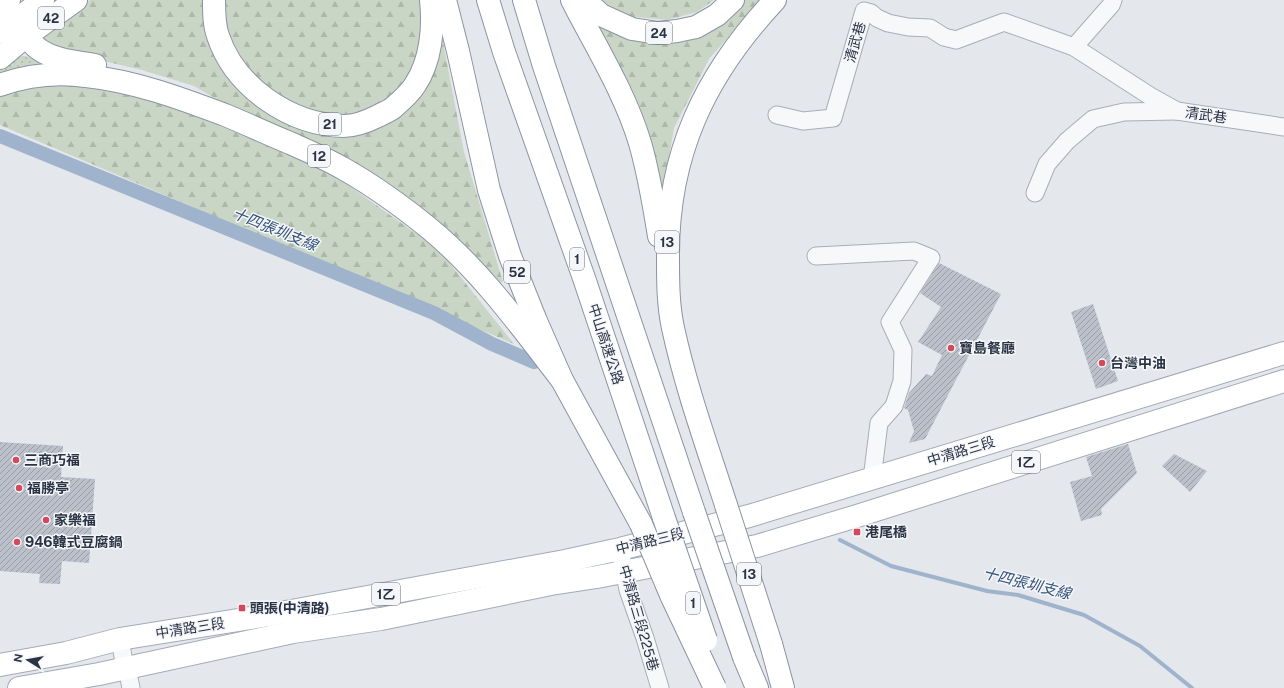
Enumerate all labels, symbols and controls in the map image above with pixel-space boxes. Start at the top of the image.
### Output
road number: 42 [38,7,64,29]
street label: 清武巷 [842,20,868,64]
road number: 24 [646,22,672,44]
street label: 清武巷 [1184,104,1228,126]
road number: 21 [319,113,341,135]
road number: 12 [308,145,330,167]
water label: 十四張圳支線 [230,204,322,254]
road number: 13 [655,231,679,253]
road number: 1 [570,248,584,270]
road number: 52 [504,261,530,283]
street label: 中山高速公路 [585,302,627,386]
place label: 寶島餐廳 [959,340,1015,356]
marker: 寶島餐廳 [946,343,956,353]
place label: 台灣中油 [1110,355,1166,371]
marker: 台灣中油 [1097,358,1107,368]
street label: 中清路三段 [925,433,997,469]
road number: 1乙 [1012,451,1040,473]
place label: 三商巧福 [24,452,80,468]
marker: 三商巧福 [11,455,21,465]
place label: 福勝亭 [27,480,69,496]
marker: 福勝亭 [14,483,24,493]
place label: 家樂福 [54,512,96,528]
marker: 家樂福 [41,515,51,525]
place label: 港尾橋 [865,524,907,540]
street label: 中清路三段 [614,525,686,557]
marker: 港尾橋 [852,527,862,537]
place label: 946韓式豆腐鍋 [25,534,123,550]
marker: 946韓式豆腐鍋 [12,537,22,547]
street label: 中清路三段225巷 [616,563,662,673]
road number: 13 [737,563,761,585]
water label: 十四張圳支線 [981,564,1075,603]
road number: 1乙 [372,583,400,605]
road number: 1 [686,592,700,614]
place label: 頭張(中清路) [250,600,329,616]
marker: 頭張(中清路) [237,603,247,613]
street label: 中清路三段 [154,615,226,641]
north arrow [8,640,48,680]
text: N [11,653,25,663]

